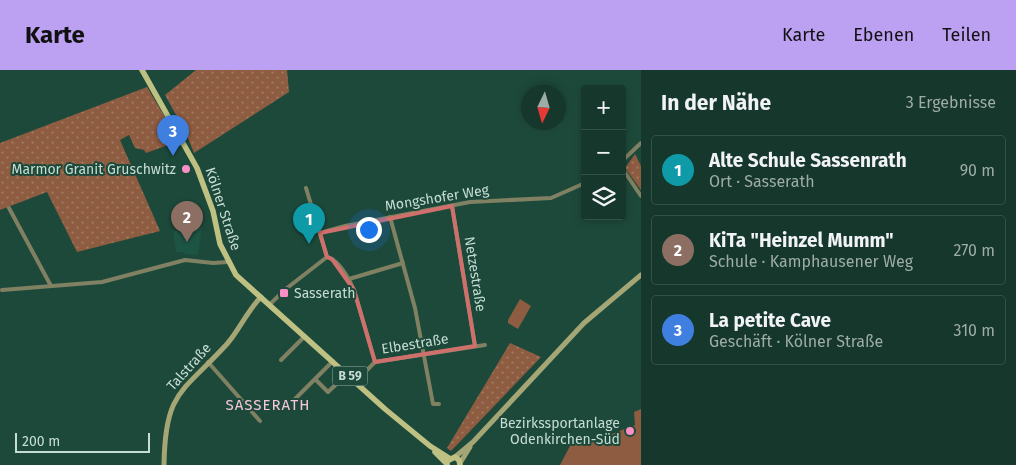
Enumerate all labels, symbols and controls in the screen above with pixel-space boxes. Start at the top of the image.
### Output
text: Karte [25,21,85,49]
text: Karte [782,24,825,46]
text: Ebenen [853,24,914,46]
text: Teilen [942,24,991,46]
north arrow [521,85,566,130]
map controls [581,85,626,220]
button: + [581,85,626,130]
text: In der Nähe [661,90,771,116]
text: 3 Ergebnisse [906,93,996,112]
pin: 3 [157,115,189,156]
button: − [581,130,626,175]
text: Alte Schule Sassenrath [709,149,907,172]
place label: Marmor Granit Gruschwitz [12,161,176,178]
text: 1 [674,161,682,180]
text: 90 m [960,161,995,180]
marker: Marmor Granit Gruschwitz [180,163,192,175]
street label: Kölner Straße [202,165,244,253]
text: Ort · Sasserath [709,172,815,191]
button: layers [581,175,626,220]
street label: Mongshofer Weg [384,181,491,215]
pin: 2 [171,201,203,242]
pin: 1 [293,203,325,244]
your location [356,217,382,243]
text: KiTa "Heinzel Mumm" [709,229,894,252]
street label: Netzestraße [461,235,489,313]
text: 2 [674,241,682,260]
text: 270 m [953,241,995,260]
text: Schule · Kamphausener Weg [709,252,913,271]
place label: Sasserath [294,285,355,302]
marker: Sasserath [278,287,290,299]
text: La petite Cave [709,309,831,332]
text: 3 [674,321,682,340]
text: 310 m [954,321,995,340]
street label: Elbestraße [380,330,450,358]
text: Geschäft · Kölner Straße [709,332,883,351]
street label: Talstraße [163,340,215,394]
road number: B 59 [332,366,368,386]
district label: SASSERATH [226,396,310,414]
place label: Bezirkssportanlage Odenkirchen-Süd [500,415,620,448]
marker: Bezirkssportanlage Odenkirchen-Süd [624,425,636,437]
scale bar [15,430,150,453]
text: 200 m [22,433,60,450]

